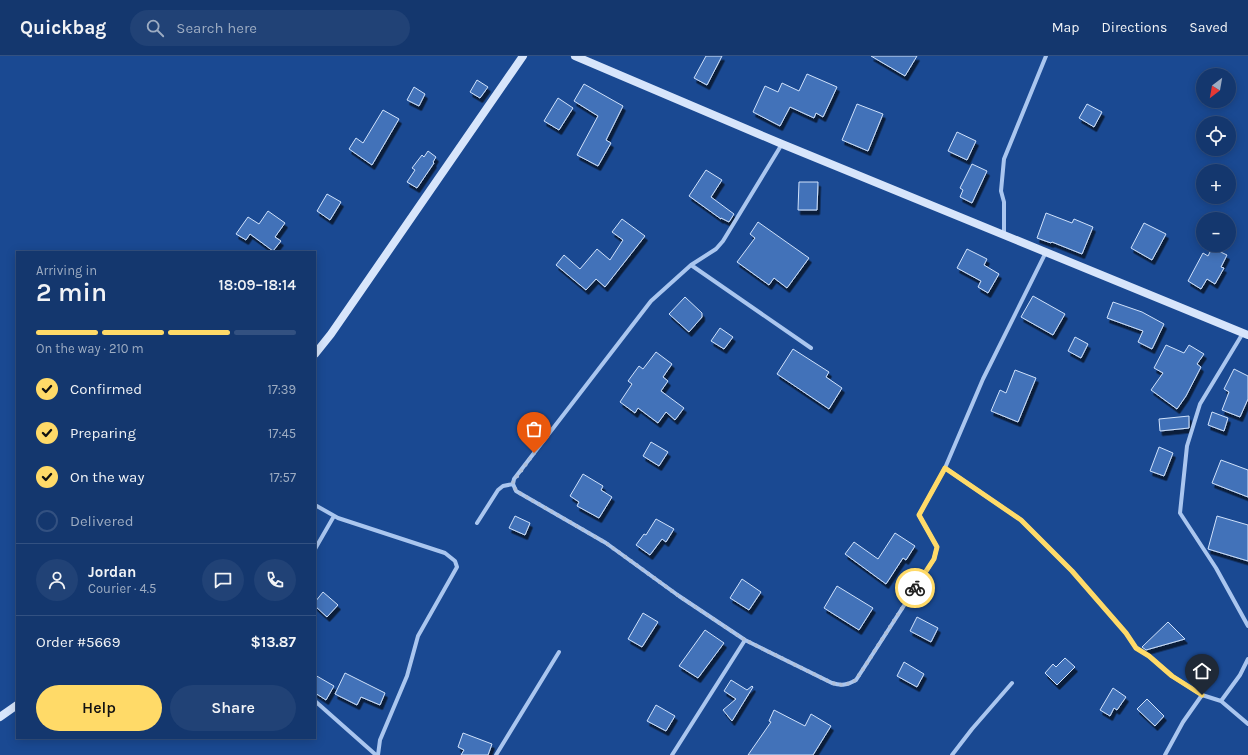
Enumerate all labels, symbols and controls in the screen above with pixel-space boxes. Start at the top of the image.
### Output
search box [130,10,410,46]
text: Quickbag [20,17,106,39]
icon: search [144,17,166,39]
text: Search here [176,19,257,37]
text: Map [1052,19,1080,36]
text: Directions [1102,19,1167,36]
text: Saved [1189,19,1228,36]
north arrow [1196,68,1236,108]
map controls [1196,68,1236,252]
button: locate [1196,116,1236,156]
button: + [1196,164,1236,204]
button: − [1196,212,1236,252]
text: Arriving in [36,263,97,278]
text: 18:09–18:14 [219,276,296,294]
text: 2 min [36,277,107,308]
text: On the way · 210 m [36,341,144,356]
icon: check [36,378,58,400]
text: Confirmed [70,380,142,398]
text: 17:39 [267,382,296,397]
pin [517,412,551,453]
icon: bag [523,418,545,440]
icon: check [36,422,58,444]
text: Preparing [70,424,136,442]
text: 17:45 [268,426,296,441]
icon: check [36,466,58,488]
text: On the way [70,468,144,486]
text: 17:57 [269,470,296,485]
text: Delivered [70,512,134,530]
button: person [36,559,78,601]
button: chat [202,559,244,601]
button: phone [254,559,296,601]
text: Jordan [88,563,136,581]
courier [895,568,935,608]
icon: bike [904,577,926,599]
text: Courier · 4.5 [88,581,156,596]
text: Order #5669 [36,633,120,651]
text: $13.87 [251,633,296,651]
pin [1185,654,1219,695]
icon: home [1191,660,1213,682]
button: Help [36,685,162,731]
button: Share [170,685,296,731]

